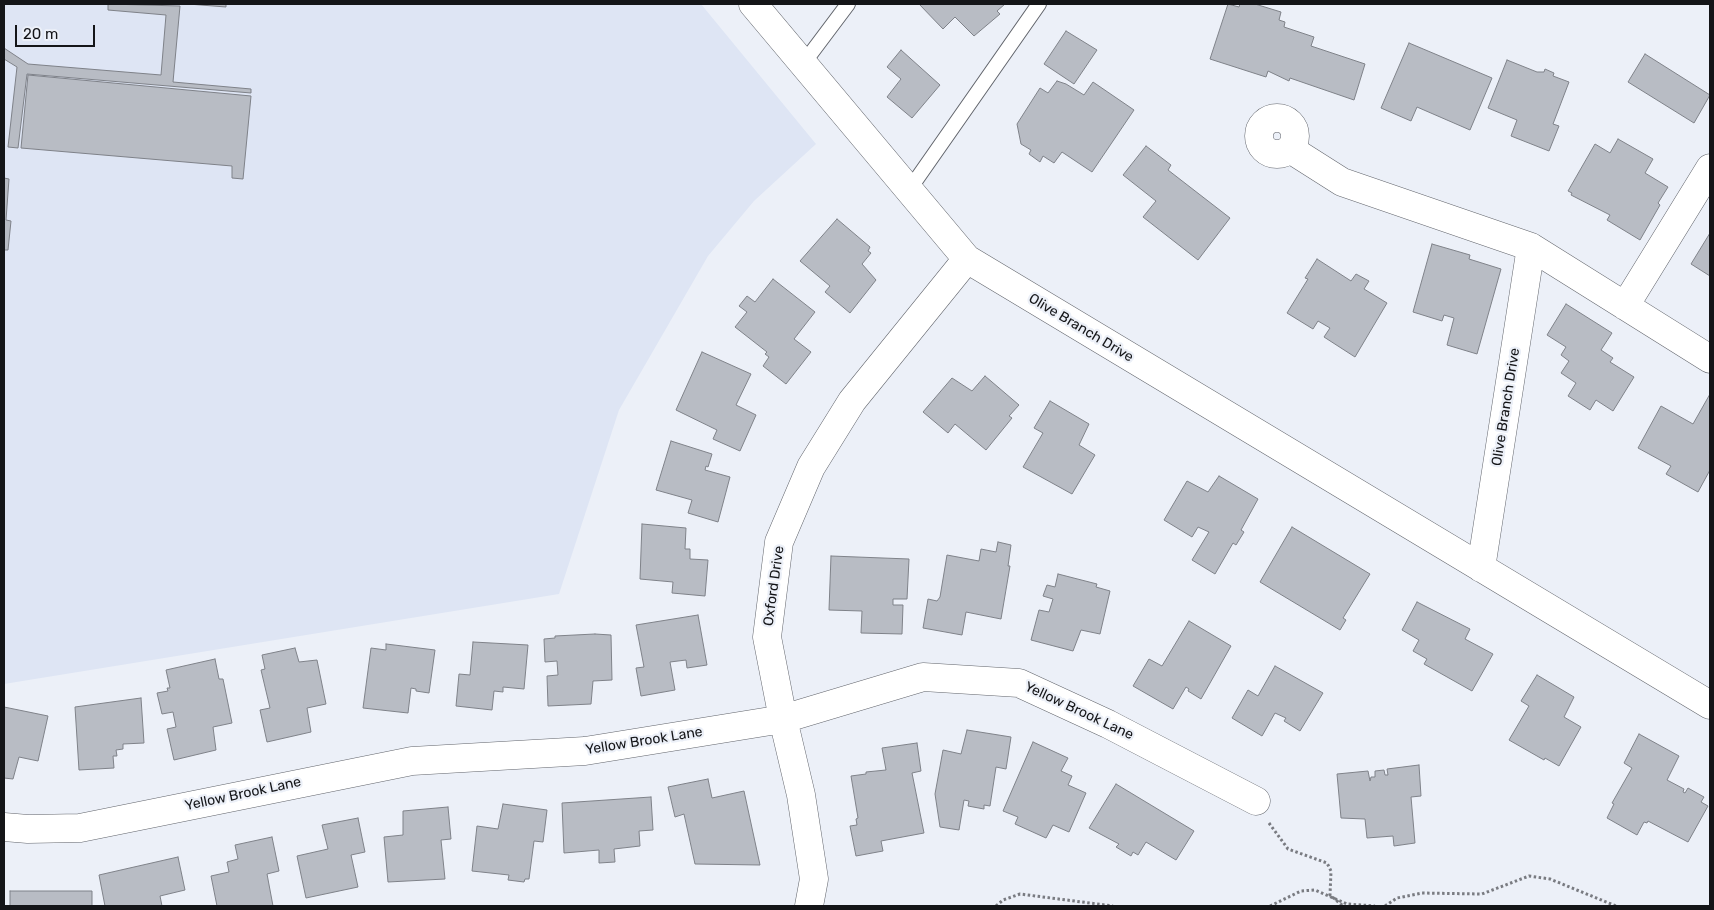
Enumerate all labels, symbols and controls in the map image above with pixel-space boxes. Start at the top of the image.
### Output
scale bar [18,15,98,47]
text: 20 m [23,25,58,43]
street label: Olive Branch Drive [1026,290,1136,366]
street label: Olive Branch Drive [1488,347,1524,467]
street label: Oxford Drive [760,545,788,627]
street label: Yellow Brook Lane [1022,678,1136,744]
street label: Yellow Brook Lane [584,723,704,759]
street label: Yellow Brook Lane [183,773,303,815]

